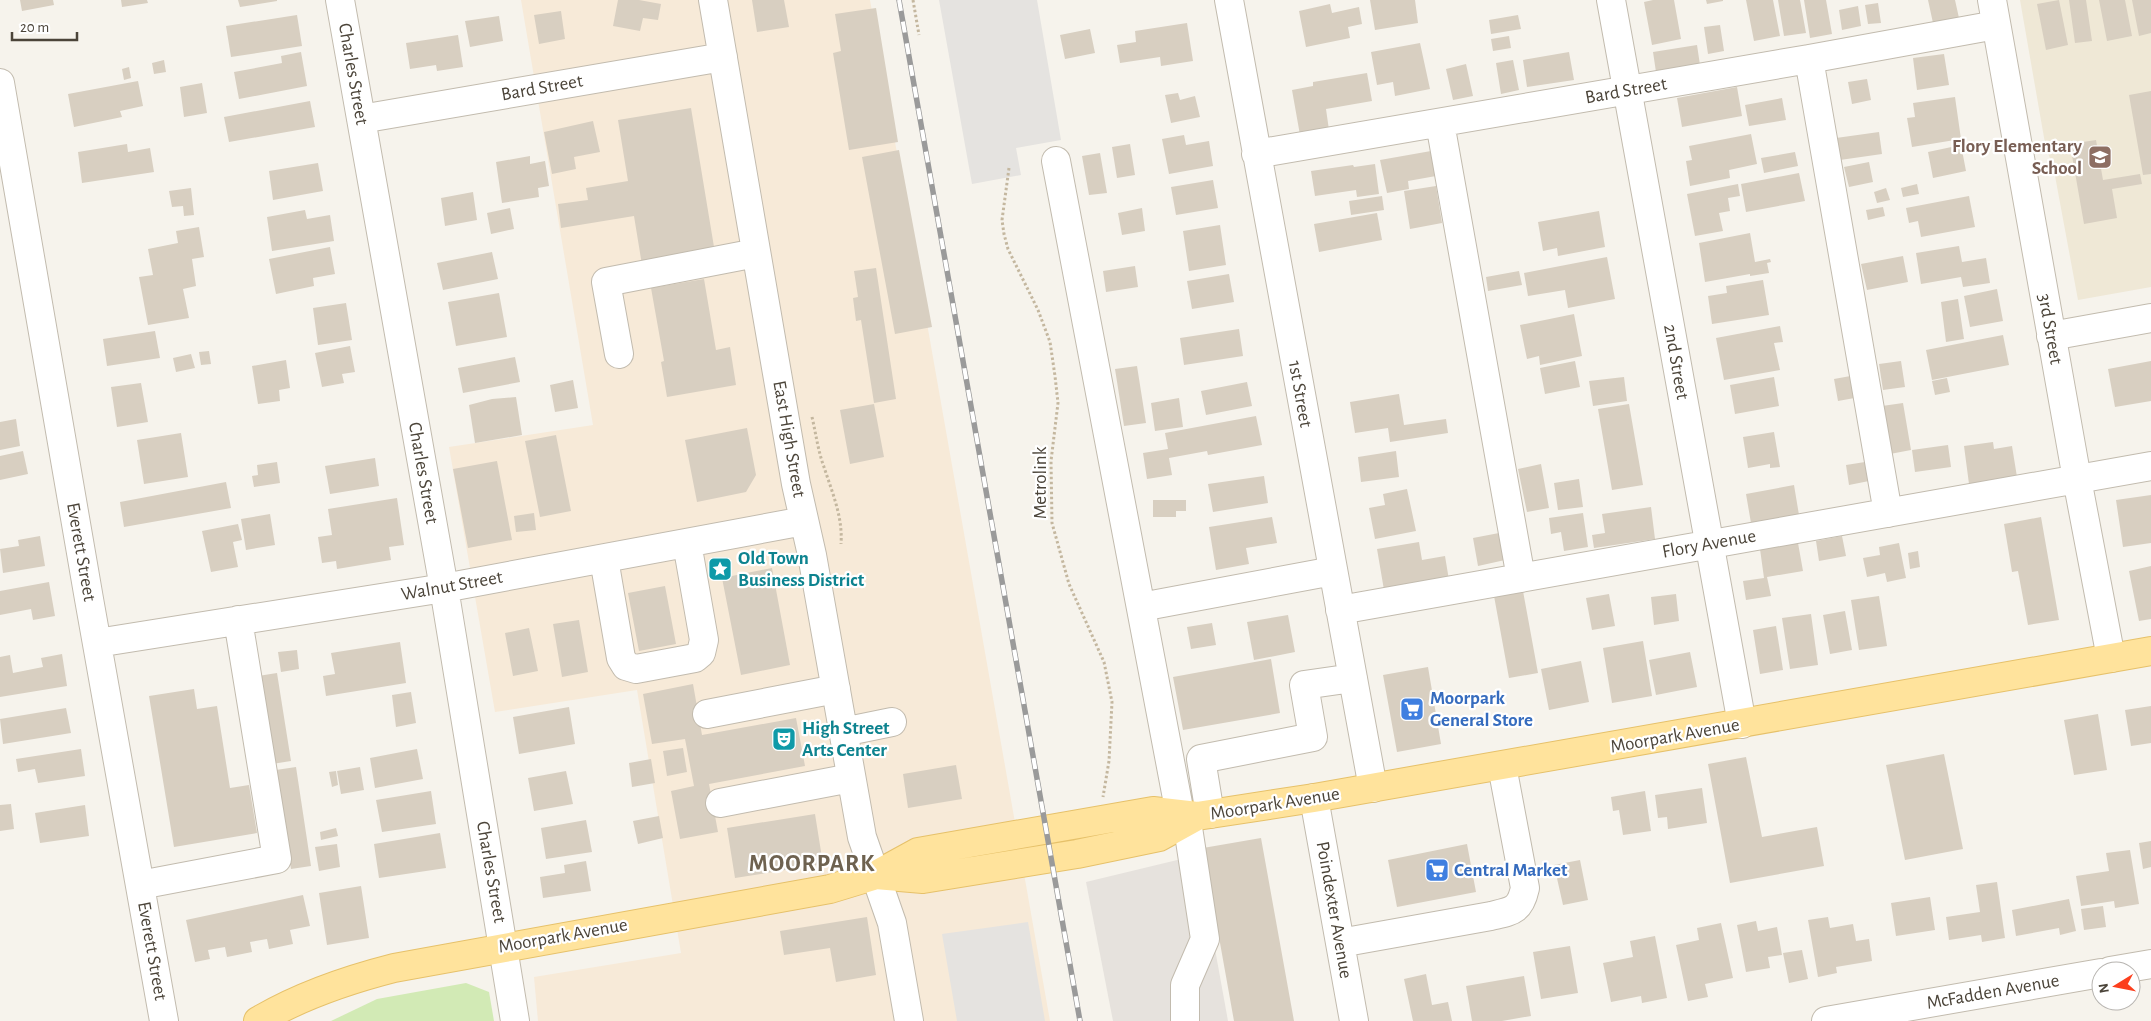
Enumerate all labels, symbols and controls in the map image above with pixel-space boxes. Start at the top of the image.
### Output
scale bar [12,10,78,42]
text: 20 m [20,20,49,35]
street label: Charles Street [335,22,371,126]
street label: Bard Street [500,71,584,105]
street label: Bard Street [1584,74,1668,108]
place label: Flory Elementary School [1952,137,2082,178]
school or university icon: Flory Elementary School [2087,144,2113,170]
street label: 3rd Street [2034,292,2066,366]
street label: 2nd Street [1660,323,1692,401]
street label: 1st Street [1285,359,1315,429]
street label: East High Street [769,379,809,499]
street label: Charles Street [405,421,441,525]
street label: Metrolink [1031,446,1050,519]
street label: Everett Street [63,501,99,603]
street label: Flory Avenue [1661,526,1757,562]
place label: Old Town Business District [738,549,865,590]
place icon: Old Town Business District [707,556,733,582]
street label: Walnut Street [400,568,504,604]
place label: Moorpark General Store [1430,689,1533,730]
supermarket icon: Moorpark General Store [1399,696,1425,722]
street label: Moorpark Avenue [1609,715,1741,757]
place label: High Street Arts Center [802,719,890,760]
theatre icon: High Street Arts Center [771,726,797,752]
street label: Moorpark Avenue [1209,784,1341,824]
street label: Charles Street [473,820,509,924]
street label: Poindexter Avenue [1313,840,1355,980]
district label: MOORPARK [749,852,875,876]
supermarket icon: Central Market [1424,857,1450,883]
place label: Central Market [1454,861,1568,880]
street label: Everett Street [134,900,170,1002]
street label: Moorpark Avenue [497,915,629,957]
north arrow [2091,961,2141,1011]
street label: McFadden Avenue [1925,971,2061,1013]
text: N [2096,982,2112,994]

